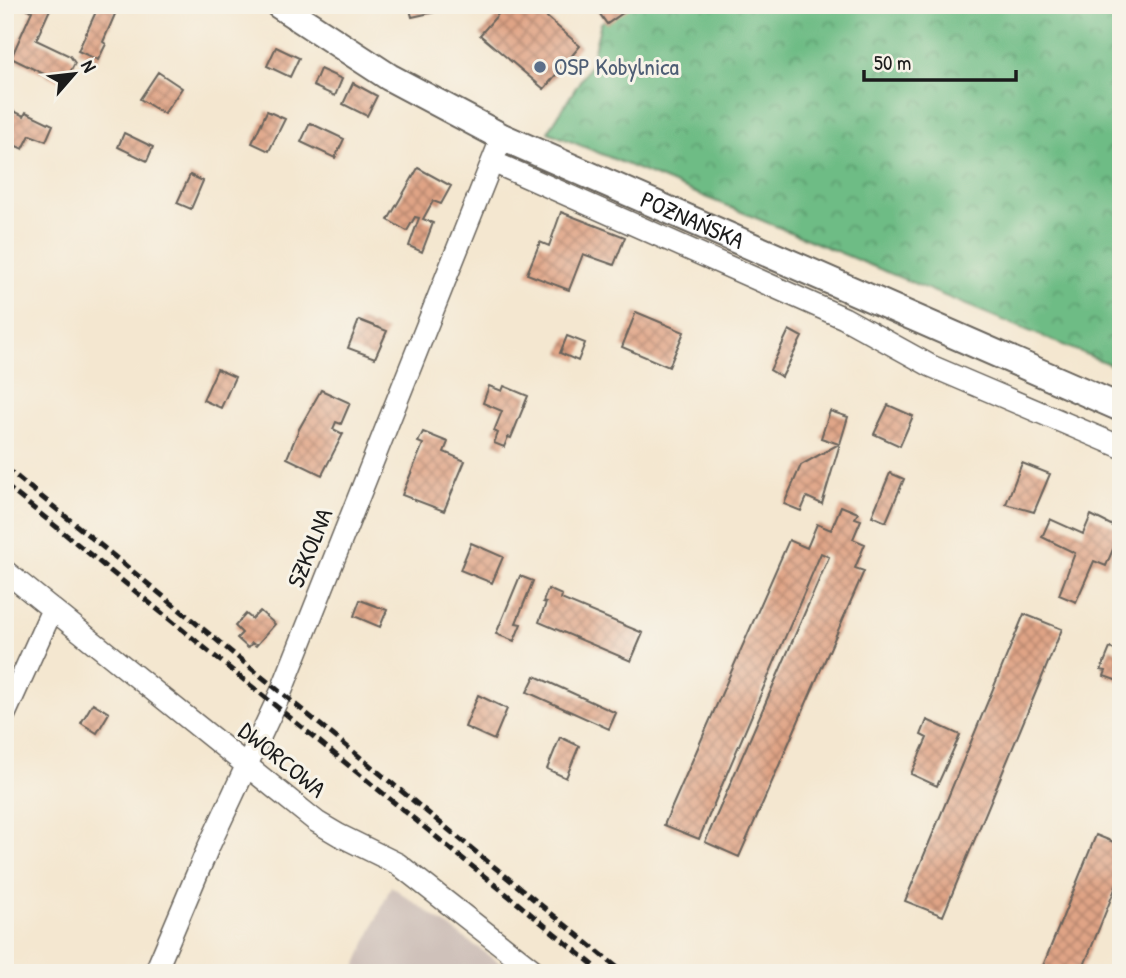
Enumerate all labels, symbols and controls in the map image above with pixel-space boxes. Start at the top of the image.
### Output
north arrow [38,38,108,108]
scale bar [864,38,1016,82]
text: 50 m [874,48,911,77]
place label: OSP Kobylnica [554,50,679,82]
text: N [75,55,103,77]
marker: OSP Kobylnica [532,59,548,75]
street label: POZNAŃSKA [636,183,749,256]
street label: SZKOLNA [279,503,339,592]
street label: DWORCOWA [232,714,333,804]

